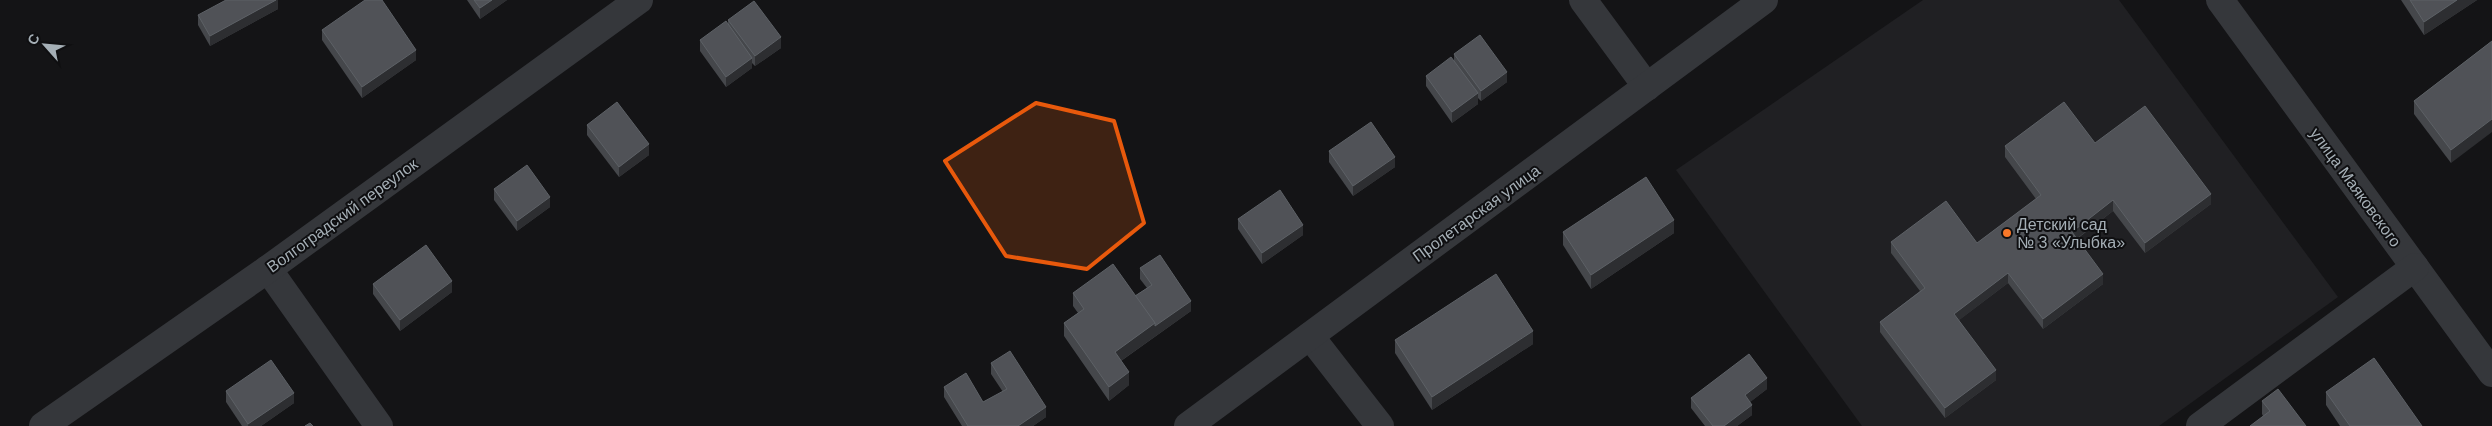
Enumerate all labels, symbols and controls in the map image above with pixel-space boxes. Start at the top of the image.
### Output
north arrow [20,20,70,70]
text: С [24,31,43,47]
street label: улица Маяковского [2307,125,2404,250]
street label: Волгоградский переулок [264,155,422,276]
street label: Пролетарская улица [1409,162,1543,265]
place label: Детский сад № 3 «Улыбка» [2017,216,2125,251]
marker: Детский сад № 3 «Улыбка» [2001,227,2013,239]

